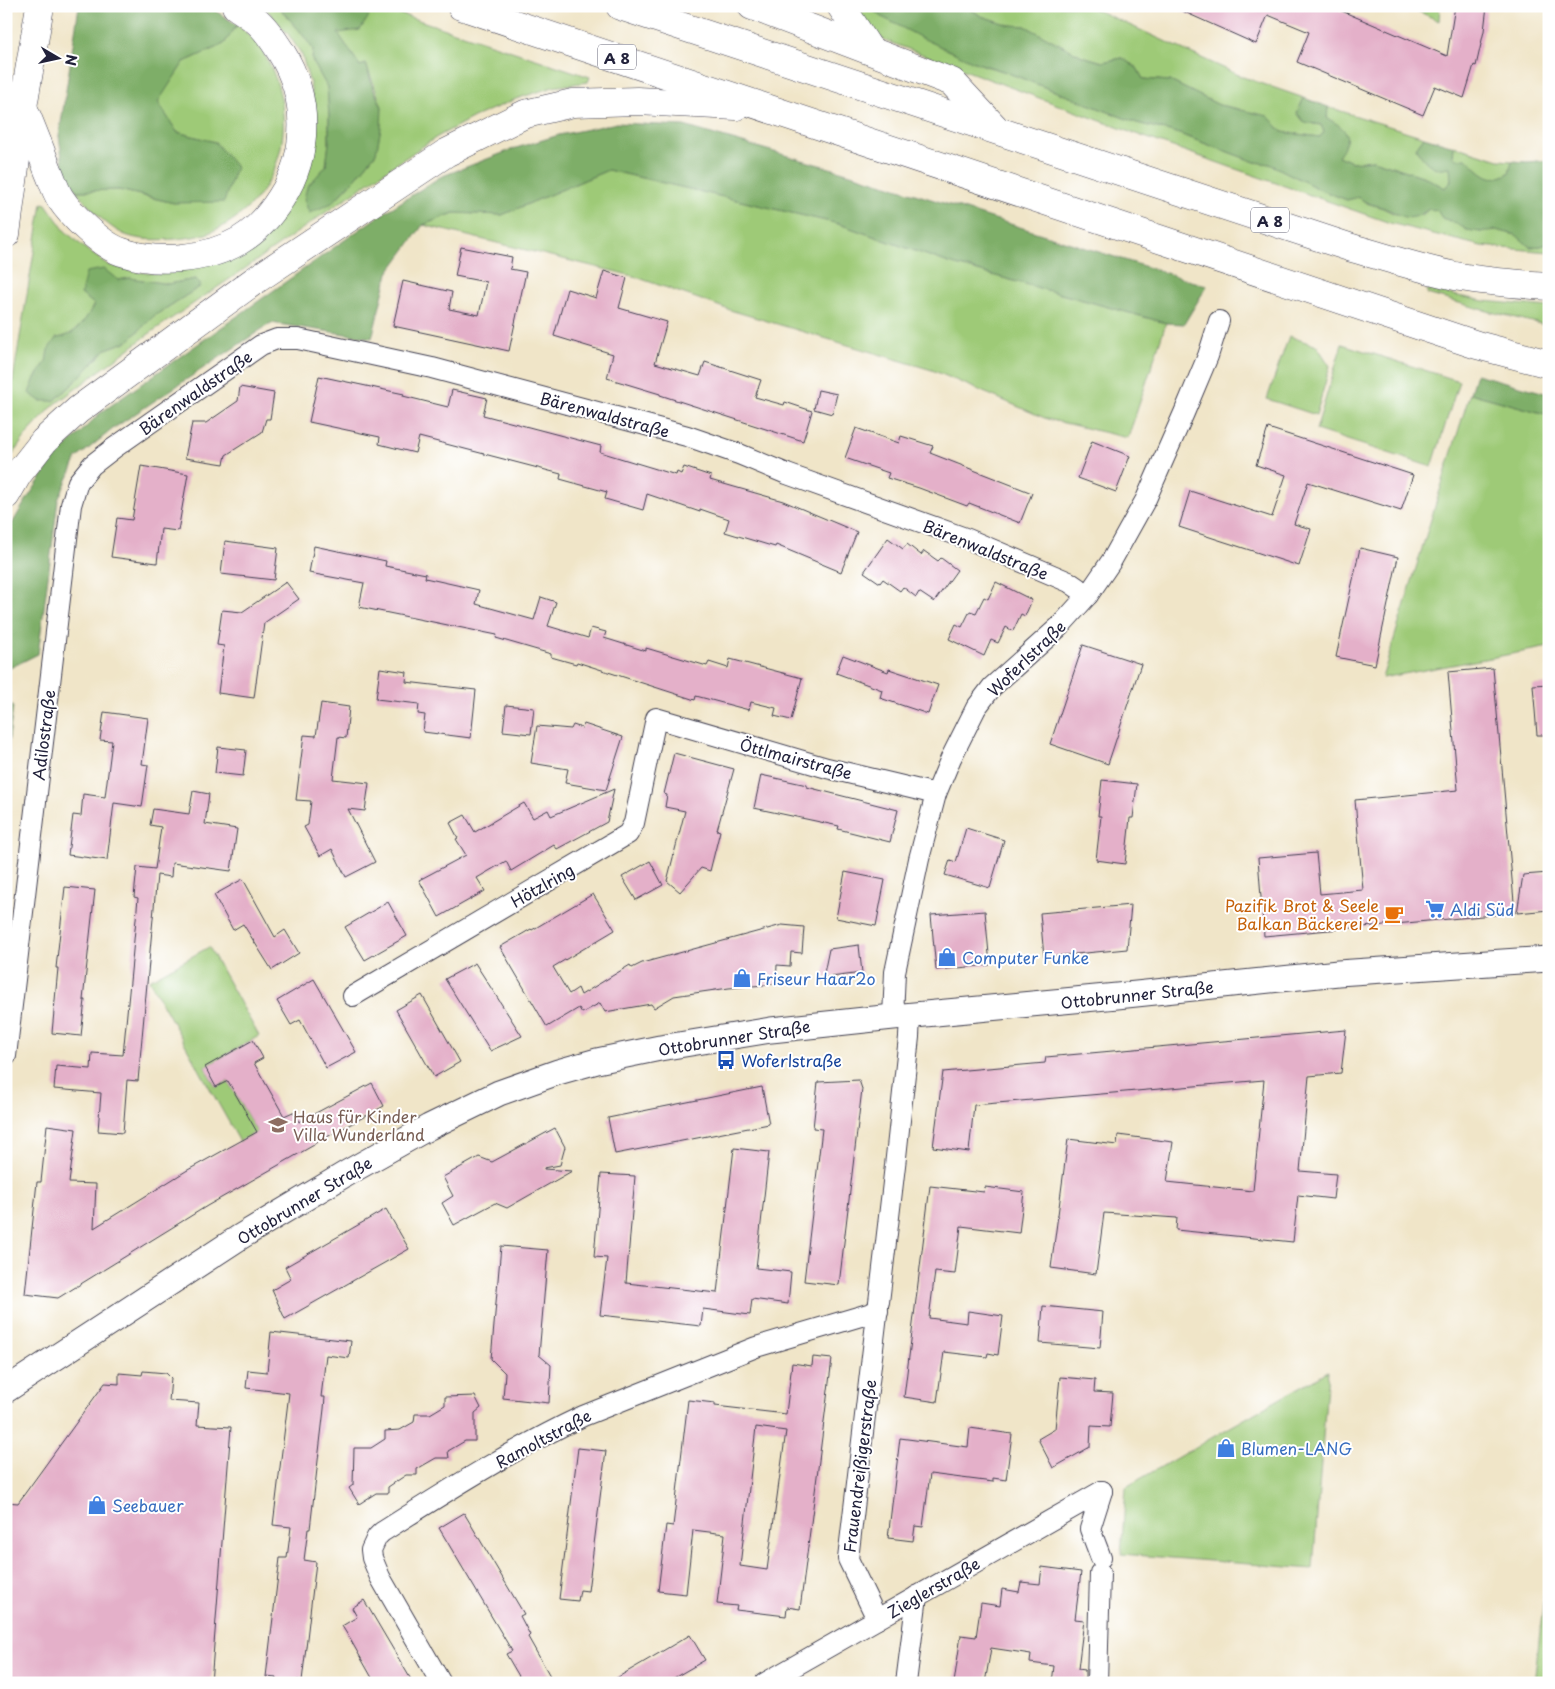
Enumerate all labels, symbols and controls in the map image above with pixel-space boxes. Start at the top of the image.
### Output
north arrow [32,32,82,82]
road number: A 8 [598,44,636,70]
text: N [60,53,83,67]
road number: A 8 [1251,208,1289,232]
street label: Bärenwaldstraße [134,344,256,440]
street label: Bärenwaldstraße [538,385,672,443]
street label: Bärenwaldstraße [920,513,1052,585]
street label: Woferlstraße [981,614,1071,702]
street label: Adilostraße [26,688,60,782]
street label: Öttlmairstraße [737,731,855,785]
street label: Hötzlring [506,857,578,913]
place label: Pazifik Brot & Seele Balkan Bäckerei 2 [1225,893,1379,935]
place label: Aldi Süd [1450,897,1514,921]
supermarket icon: Aldi Süd [1424,898,1446,920]
cafe icon: Pazifik Brot & Seele Balkan Bäckerei 2 [1383,903,1405,925]
place label: Computer Funke [962,945,1090,969]
shop icon: Computer Funke [936,946,958,968]
place label: Friseur Haar2o [757,966,876,990]
shop icon: Friseur Haar2o [731,967,753,989]
street label: Ottobrunner Straße [1059,974,1215,1014]
street label: Ottobrunner Straße [656,1013,812,1061]
place label: Woferlstraße [741,1048,842,1072]
bus stop icon: Woferlstraße [715,1049,737,1071]
place label: Haus für Kinder Villa Wunderland [293,1104,425,1146]
school or university icon: Haus für Kinder Villa Wunderland [267,1114,289,1136]
street label: Ottobrunner Straße [232,1150,376,1250]
street label: Frauendreißigerstraße [836,1378,882,1554]
street label: Ramoltstraße [491,1403,595,1473]
place label: Blumen-LANG [1241,1436,1353,1460]
shop icon: Blumen-LANG [1215,1437,1237,1459]
place label: Seebauer [112,1493,184,1517]
shop icon: Seebauer [86,1494,108,1516]
street label: Zieglerstraße [882,1551,984,1623]

